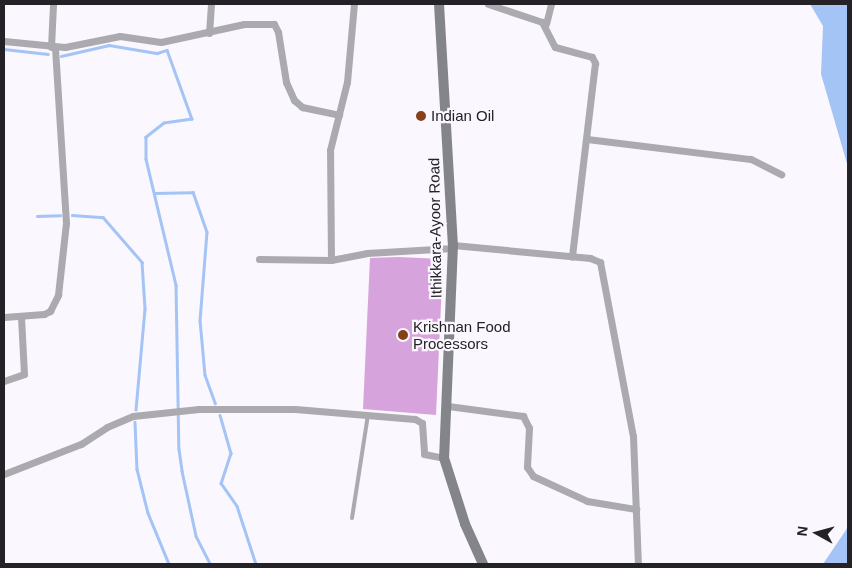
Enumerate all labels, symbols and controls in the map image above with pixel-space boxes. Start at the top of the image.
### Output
place label: Indian Oil [431,107,494,125]
marker: Indian Oil [415,110,427,122]
street label: Ithikkara-Ayoor Road [425,158,445,298]
place label: Krishnan Food Processors [413,317,511,352]
marker: Krishnan Food Processors [397,329,409,341]
north arrow [792,508,842,558]
text: N [794,525,811,537]

